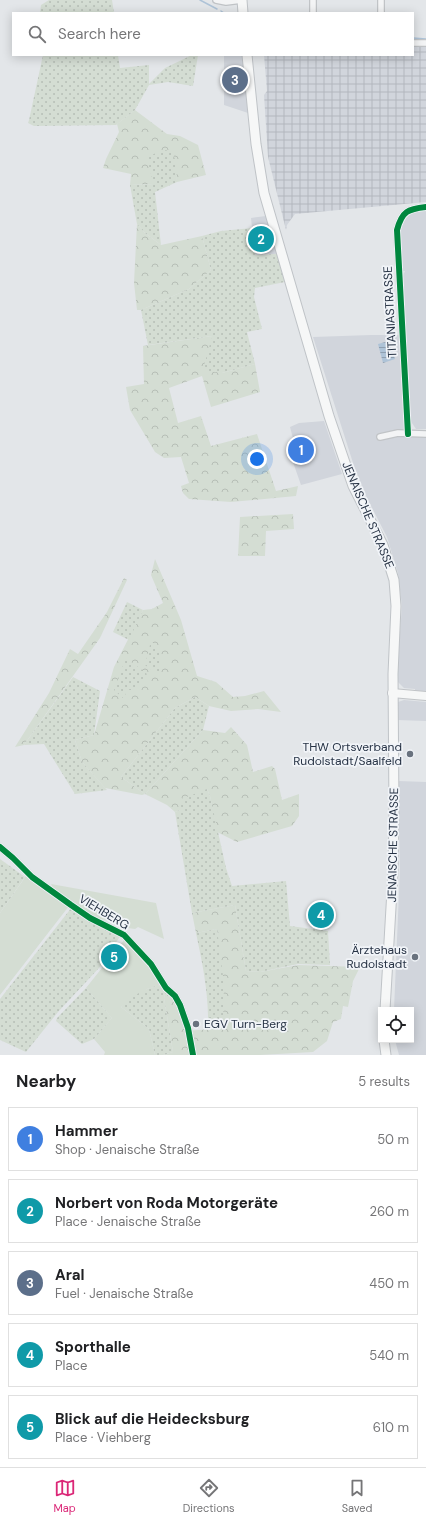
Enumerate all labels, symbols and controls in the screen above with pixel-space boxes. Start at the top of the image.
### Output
search box [12,12,414,56]
icon: search [26,23,48,45]
text: Search here [58,24,141,44]
pin: 3 [222,65,248,95]
pin: 2 [248,224,274,254]
street label: TITANIASTRASSE [380,266,400,358]
pin: 1 [288,435,314,465]
your location [247,449,267,469]
street label: JENAISCHE STRASSE [338,459,398,571]
place label: THW Ortsverband Rudolstadt/Saalfeld [293,739,402,769]
marker: THW Ortsverband Rudolstadt/Saalfeld [405,749,415,759]
street label: JENAISCHE STRASSE [384,787,402,903]
street label: VIEHBERG [76,891,132,933]
pin: 4 [308,900,334,930]
pin: 5 [101,942,127,972]
place label: Ärztehaus Rudolstadt [346,942,407,972]
marker: Ärztehaus Rudolstadt [410,952,420,962]
map controls [378,1007,414,1043]
button: locate [378,1007,414,1043]
place label: EGV Turn-Berg [204,1016,287,1032]
marker: EGV Turn-Berg [191,1019,201,1029]
text: Nearby [16,1070,76,1092]
text: 5 results [358,1073,410,1090]
text: Hammer [55,1121,118,1141]
text: 1 [28,1131,32,1148]
text: 50 m [377,1131,409,1148]
text: Shop · Jenaische Straße [55,1141,200,1158]
text: Norbert von Roda Motorgeräte [55,1193,278,1213]
text: 2 [26,1203,34,1220]
text: 260 m [369,1203,409,1220]
text: Place · Jenaische Straße [55,1213,201,1230]
text: Aral [55,1265,85,1285]
text: 3 [26,1275,34,1292]
text: 450 m [369,1275,409,1292]
text: Fuel · Jenaische Straße [55,1285,193,1302]
text: Sporthalle [55,1337,131,1357]
text: 4 [26,1347,34,1364]
text: 540 m [369,1347,409,1364]
text: Place [55,1357,87,1374]
text: Blick auf die Heidecksburg [55,1409,250,1429]
text: 5 [26,1419,34,1436]
text: 610 m [373,1419,409,1436]
text: Place · Viehberg [55,1429,151,1446]
tab: Map [54,1477,76,1515]
tab: Directions [183,1477,235,1515]
tab: Saved [342,1477,372,1515]

